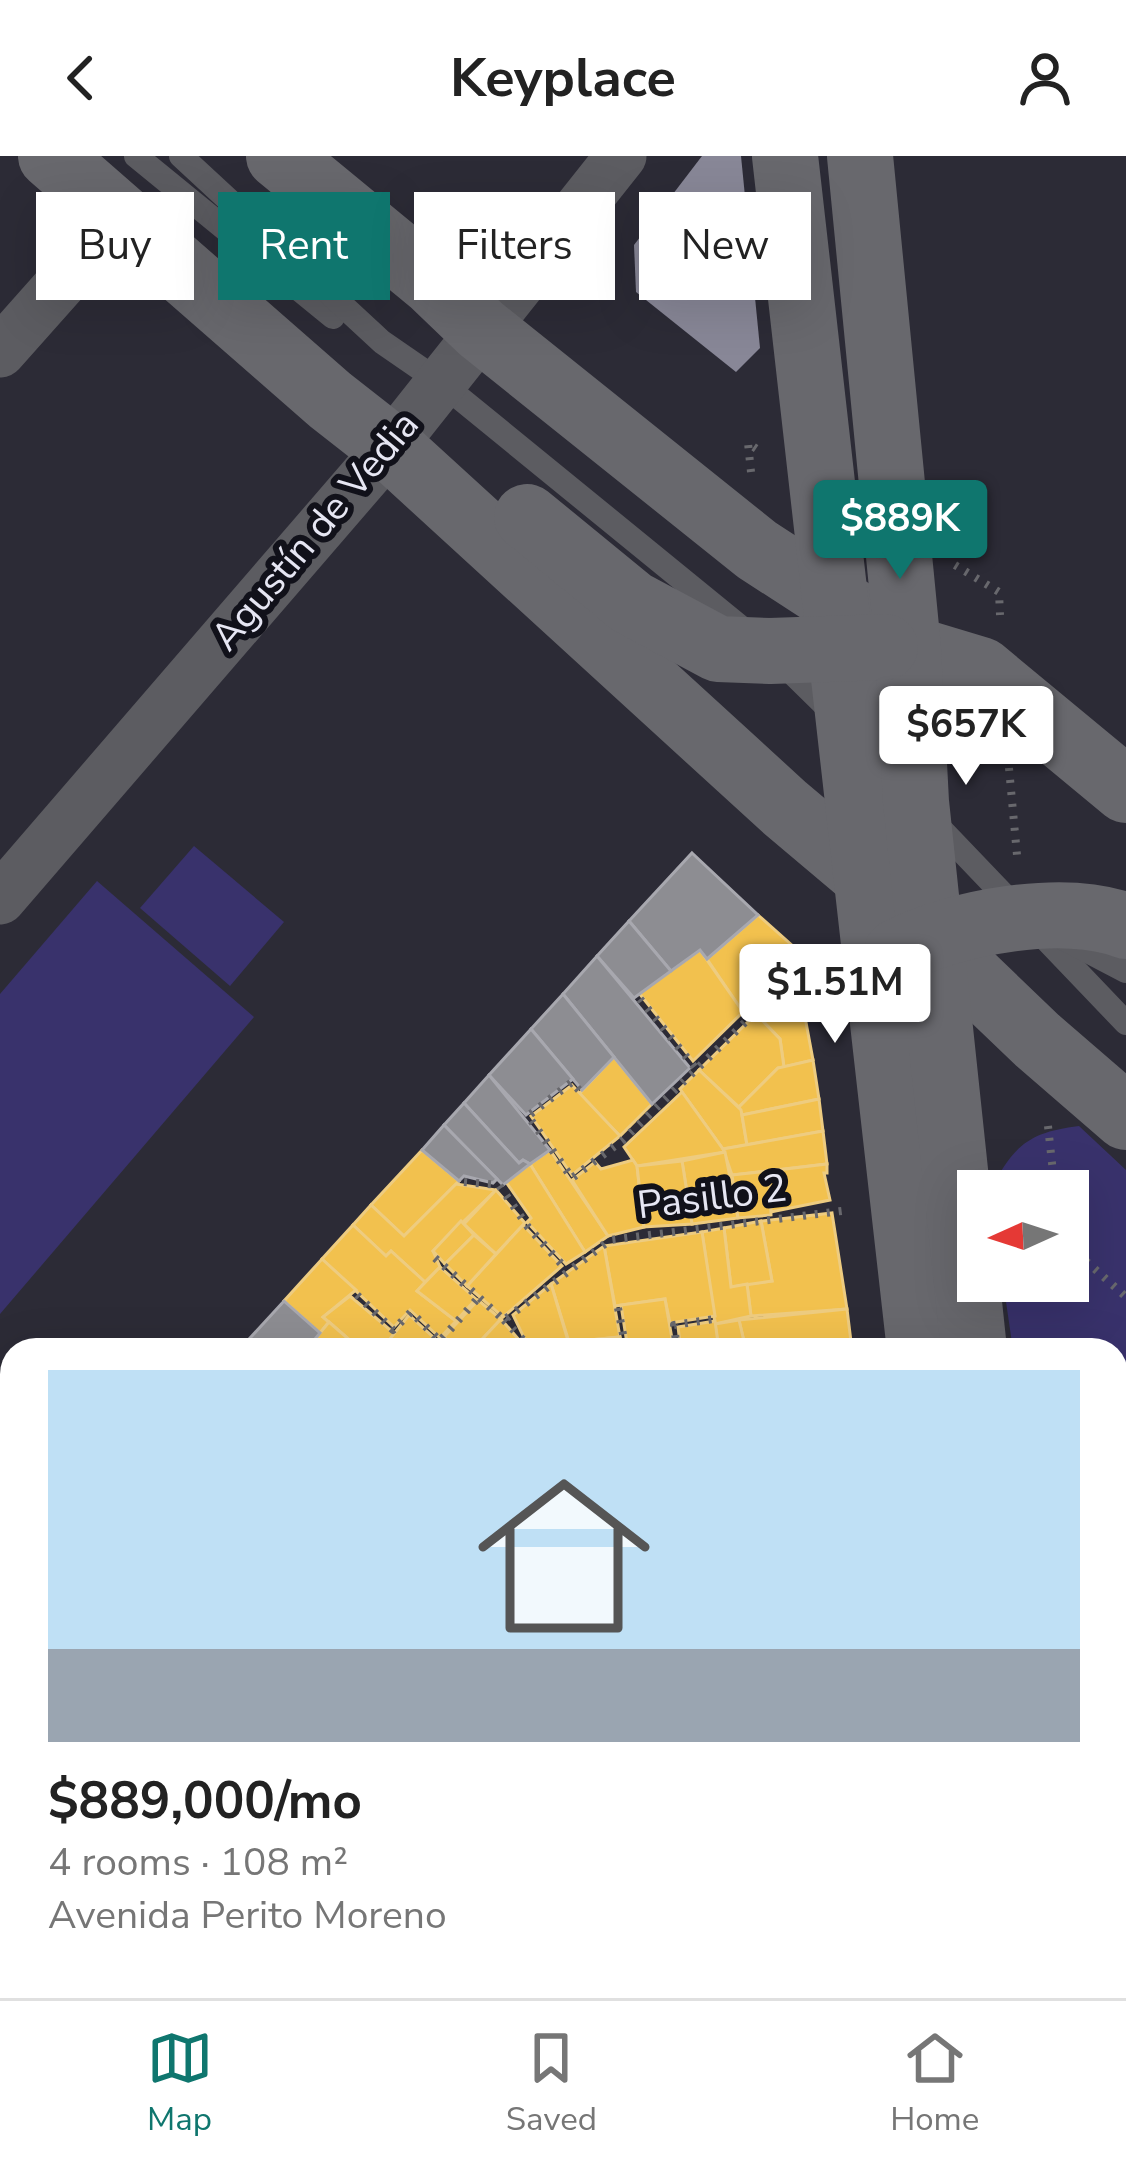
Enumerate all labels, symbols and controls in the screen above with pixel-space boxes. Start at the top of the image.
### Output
text: Keyplace [450,41,676,115]
icon: back [48,45,114,111]
icon: person [1012,45,1078,111]
chip: Buy [36,192,194,300]
chip: Rent [218,192,390,300]
chip: Filters [414,192,615,300]
chip: New [639,192,811,300]
street label: Agustín de Vedia [199,400,431,662]
pin: $889K [816,480,984,582]
text: $889K [840,492,960,545]
pin: $657K [882,686,1050,788]
text: $657K [906,698,1026,751]
pin: $1.51M [737,944,933,1046]
text: $1.51M [766,956,904,1009]
street label: Pasillo 2 [634,1162,790,1232]
north arrow [957,1170,1089,1302]
map controls [957,1170,1089,1302]
icon: home [456,1448,672,1664]
text: $889,000/mo [48,1766,362,1836]
text: 4 rooms · 108 m² [48,1836,348,1889]
text: Avenida Perito Moreno [48,1889,447,1942]
tab: Map [147,2025,213,2142]
tab: Saved [506,2025,597,2142]
tab: Home [890,2025,979,2142]

